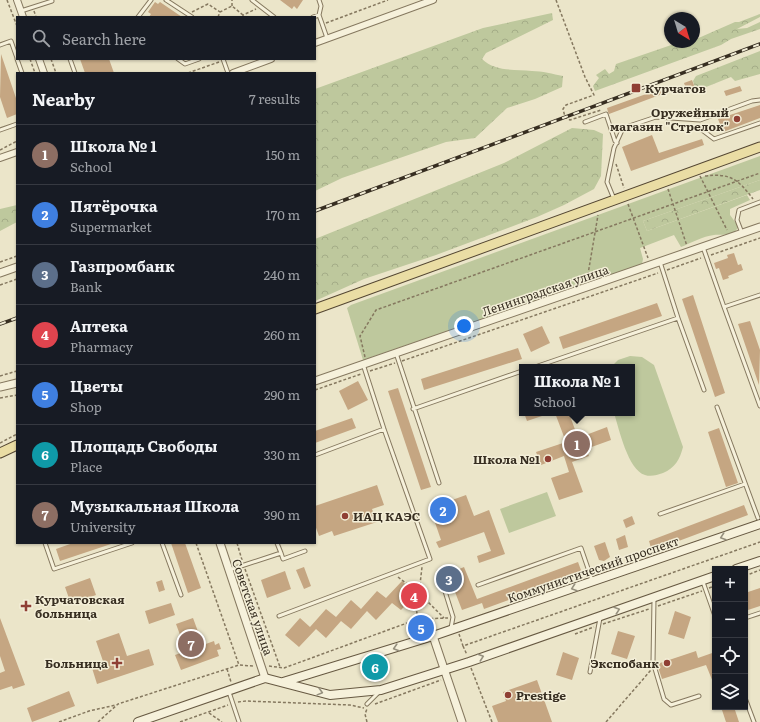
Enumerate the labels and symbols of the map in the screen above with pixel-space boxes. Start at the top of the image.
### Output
north arrow [664,12,700,48]
place label: Курчатов [645,79,706,97]
marker: Курчатов [630,82,642,94]
place label: Оружейный магазин "Стрелок" [610,103,729,135]
marker: Оружейный магазин "Стрелок" [732,114,742,124]
street label: Ленинградская улица [479,260,611,320]
your location [454,316,474,336]
pin: 1 [564,429,590,459]
place label: Школа №1 [473,450,540,468]
marker: Школа №1 [543,454,553,464]
pin: 2 [430,495,456,525]
place label: ИАЦ КАЭС [353,507,420,525]
marker: ИАЦ КАЭС [340,511,350,521]
street label: Коммунистический проспект [505,531,681,607]
one-way arrow [720,532,727,540]
street label: Советская улица [228,556,278,658]
pin: 3 [436,564,462,594]
pin: 4 [401,581,427,611]
one-way arrow [570,583,577,592]
place label: Курчатовская больница [35,590,125,622]
marker: Курчатовская больница [20,600,32,612]
one-way arrow [613,607,620,615]
pin: 5 [408,613,434,643]
pin: 7 [178,629,204,659]
one-way arrow [393,643,400,652]
pin: 6 [362,652,388,682]
place label: Больница [45,654,108,672]
one-way arrow [477,654,484,662]
place label: Экспобанк [590,654,659,672]
marker: Больница [111,657,123,669]
marker: Экспобанк [662,658,672,668]
place label: Prestige [516,686,566,704]
one-way arrow [317,688,323,696]
marker: Prestige [503,690,513,700]

